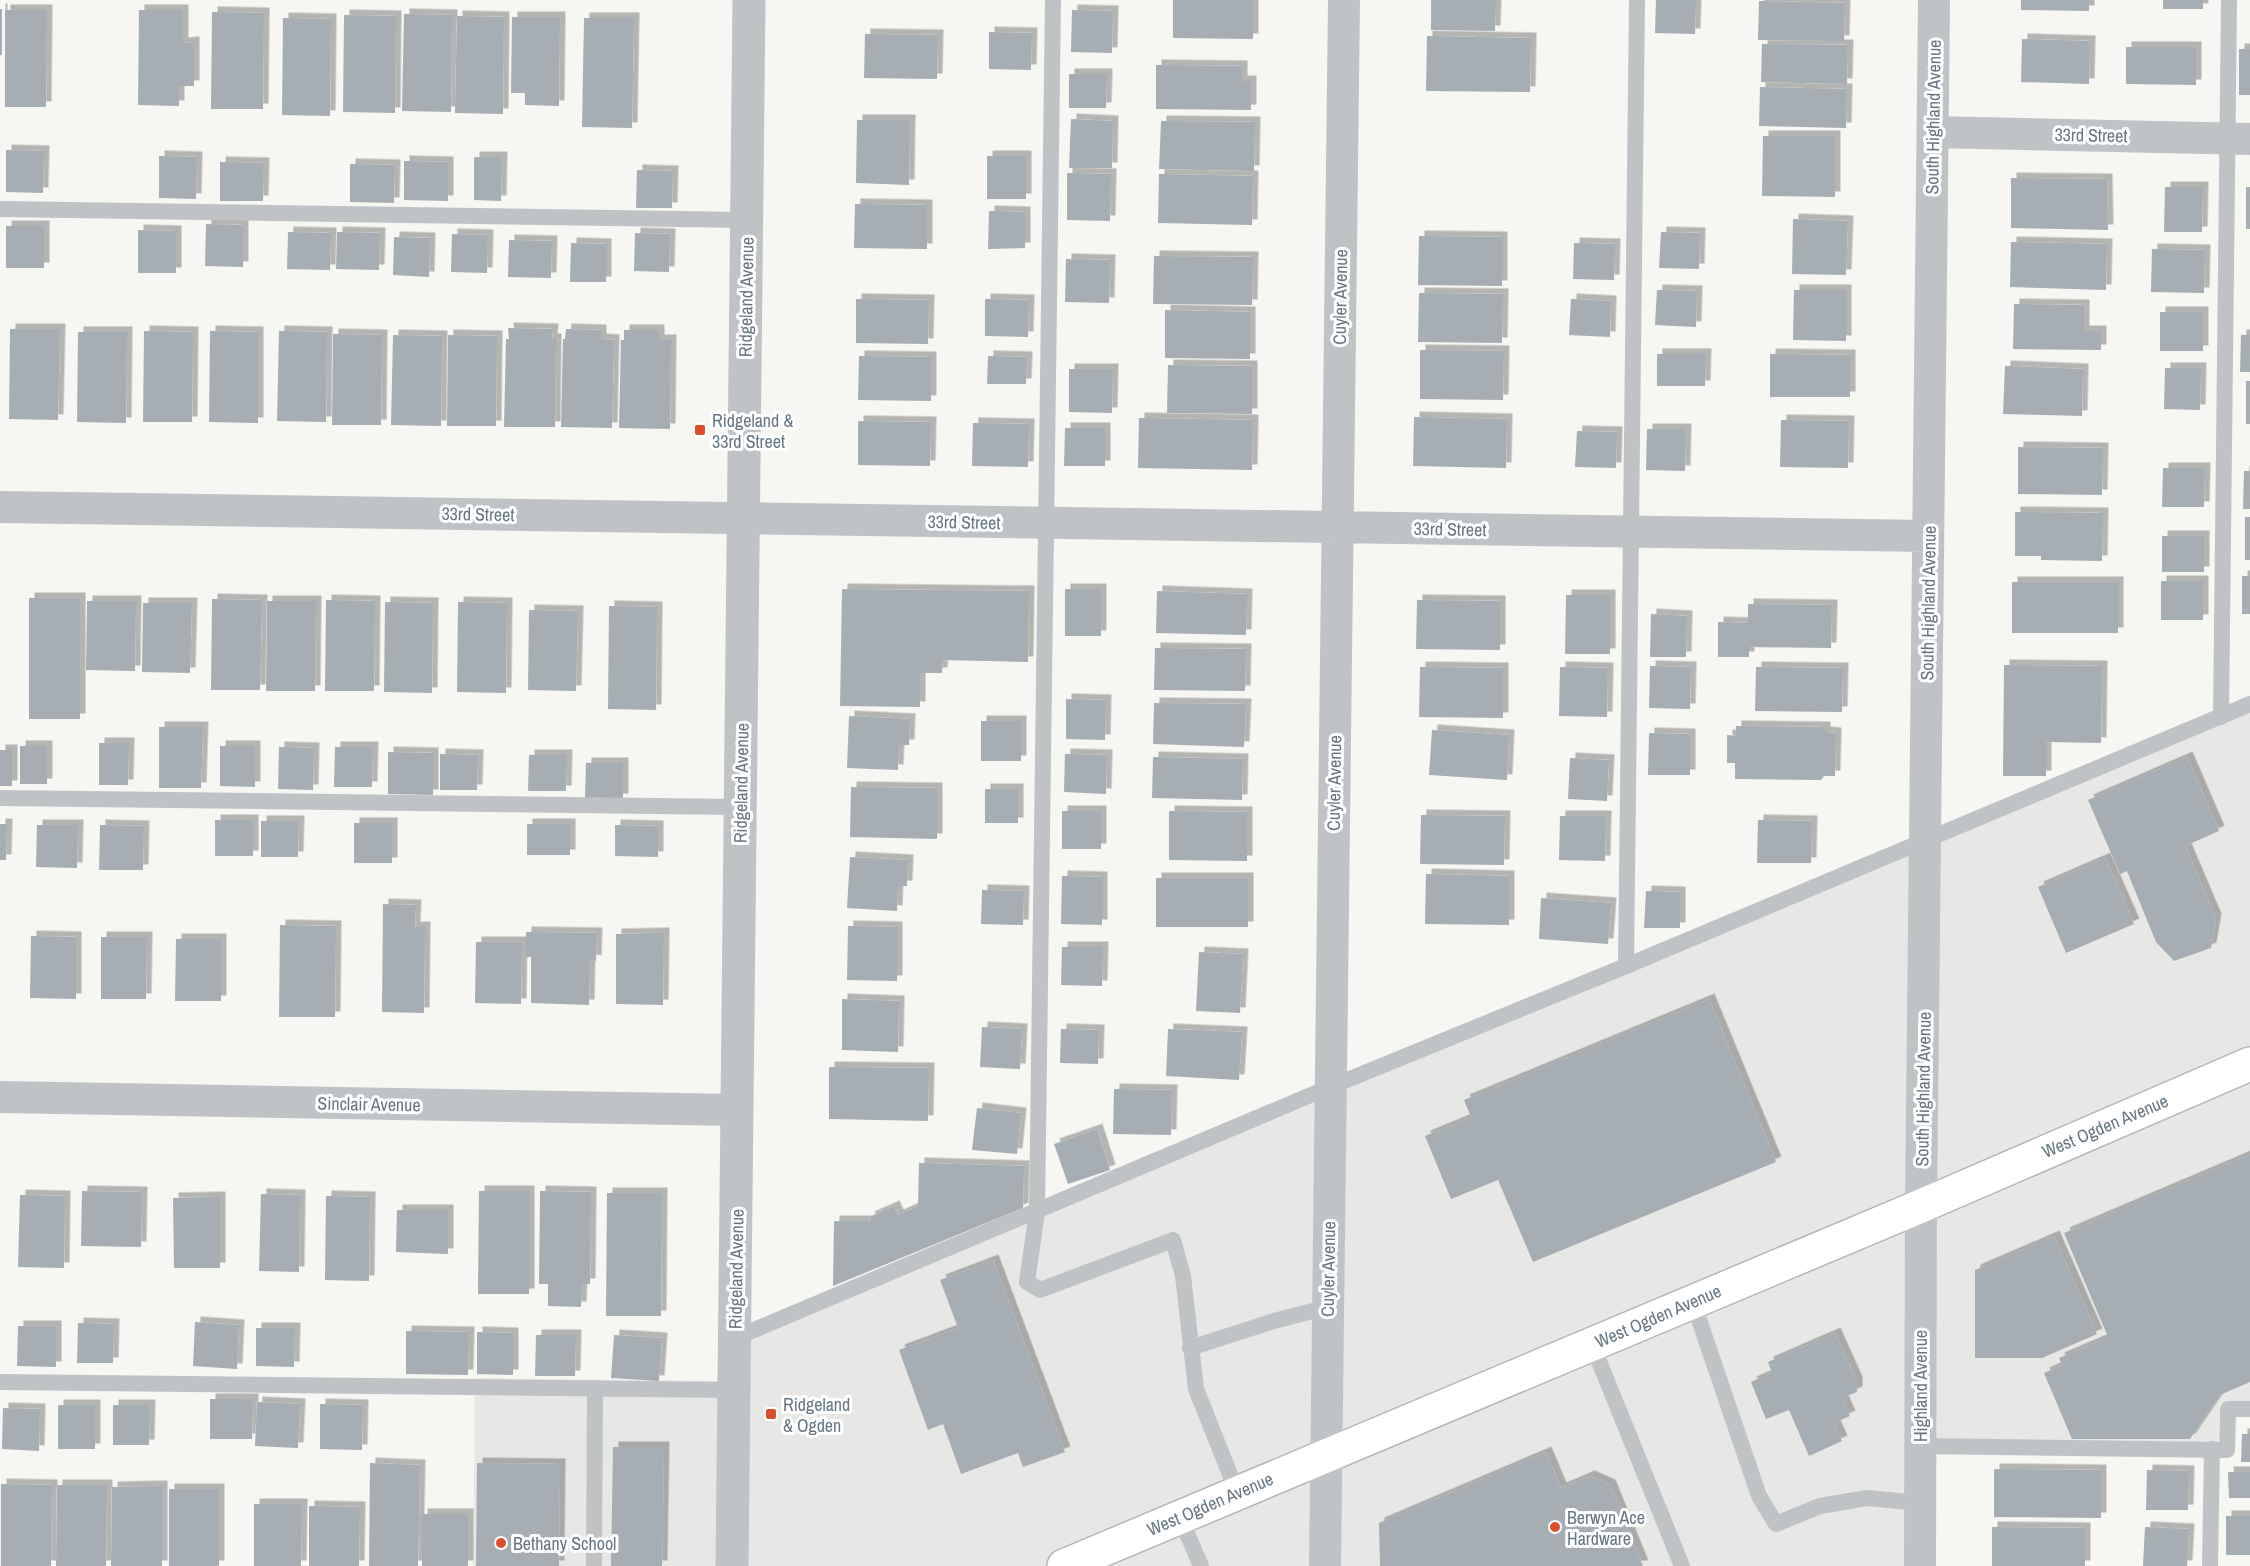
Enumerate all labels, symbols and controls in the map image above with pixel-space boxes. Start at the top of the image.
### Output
street label: South Highland Avenue [1919,39,1947,195]
street label: 33rd Street [2054,122,2128,148]
street label: Ridgeland Avenue [732,237,760,357]
street label: Cuyler Avenue [1327,249,1353,345]
place label: Ridgeland & 33rd Street [712,408,793,454]
marker: Ridgeland & 33rd Street [693,423,707,437]
street label: 33rd Street [441,501,515,527]
street label: 33rd Street [927,509,1001,535]
street label: 33rd Street [1413,516,1487,542]
street label: South Highland Avenue [1914,525,1942,681]
street label: Ridgeland Avenue [727,723,755,843]
street label: Cuyler Avenue [1321,735,1347,831]
street label: South Highland Avenue [1909,1011,1937,1167]
street label: West Ogden Avenue [2038,1088,2172,1164]
street label: Sinclair Avenue [317,1091,421,1117]
street label: Ridgeland Avenue [722,1209,750,1329]
street label: Cuyler Avenue [1315,1221,1341,1317]
street label: West Ogden Avenue [1591,1278,1725,1354]
street label: Highland Avenue [1908,1330,1933,1442]
place label: Ridgeland & Ogden [783,1392,850,1438]
marker: Ridgeland & Ogden [764,1407,778,1421]
street label: West Ogden Avenue [1143,1466,1277,1542]
place label: Berwyn Ace Hardware [1567,1505,1645,1551]
marker: Berwyn Ace Hardware [1548,1520,1562,1534]
place label: Bethany School [513,1531,616,1556]
marker: Bethany School [494,1536,508,1550]

